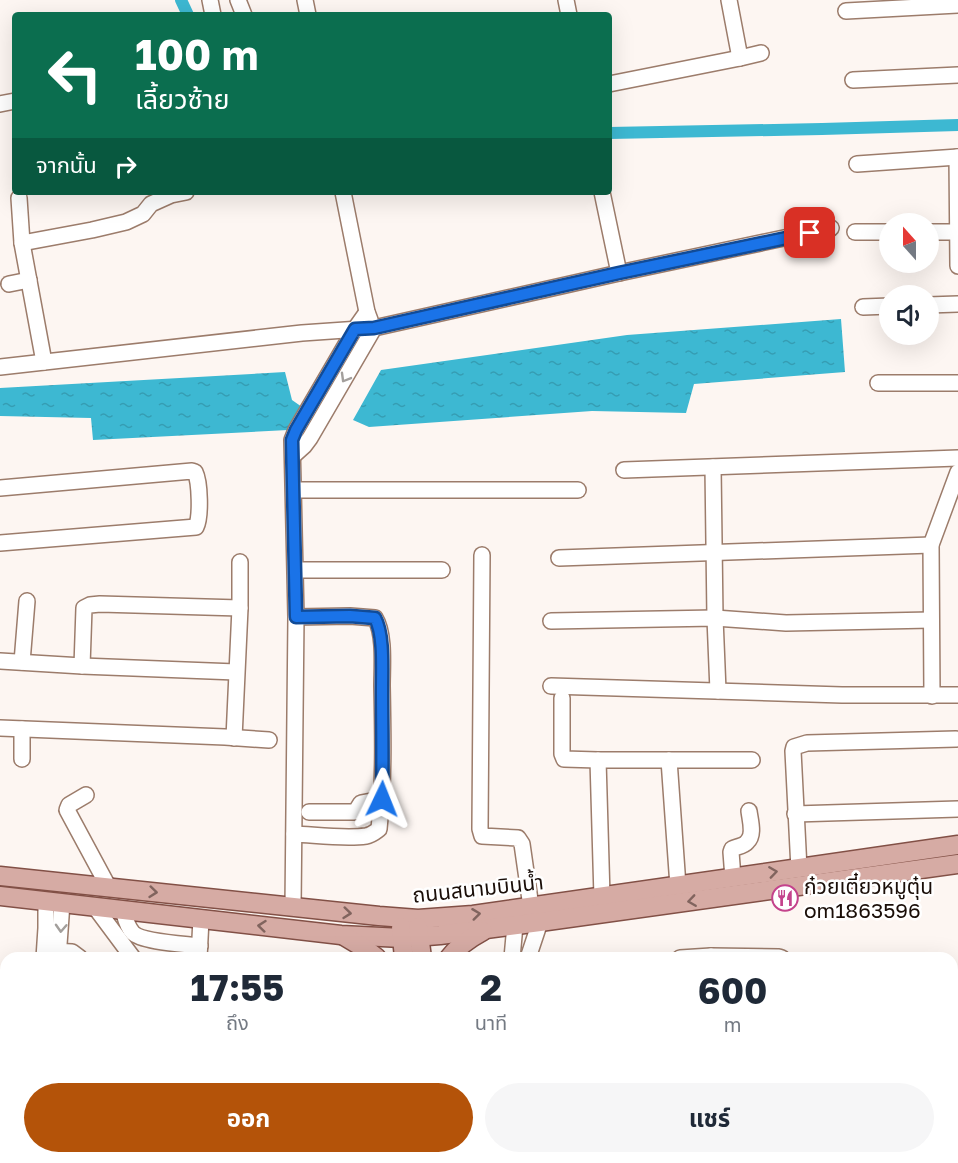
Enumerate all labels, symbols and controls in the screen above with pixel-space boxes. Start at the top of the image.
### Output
text: 100 m [135,29,258,79]
icon: left [36,36,114,114]
text: เลี้ยวซ้าย [135,83,229,115]
icon: right [109,150,142,183]
text: จากนั้น [36,151,97,178]
pin [784,207,835,258]
north arrow [879,213,939,273]
map controls [879,213,939,345]
icon: arrive [793,216,826,249]
button: sound [879,285,939,345]
one-way arrow [340,372,352,382]
position arrow [350,767,414,831]
street label: ถนนสนามบินน้ำ [411,867,545,908]
one-way arrow [768,867,778,879]
place label: ก๋วยเตี๋ยวหมูตุ๋น om1863596 [804,872,933,923]
restaurant icon: ก๋วยเตี๋ยวหมูตุ๋น om1863596 [770,883,800,913]
one-way arrow [148,886,157,898]
one-way arrow [687,894,697,906]
one-way arrow [342,906,351,919]
one-way arrow [471,908,481,921]
one-way arrow [258,920,267,933]
one-way arrow [54,923,67,932]
text: 17:55 [191,966,284,1009]
text: 2 [480,966,502,1009]
text: 600 [698,969,767,1012]
text: ถึง [226,1010,249,1034]
text: นาที [475,1010,507,1034]
text: m [724,1012,741,1036]
button: ออก [24,1083,473,1152]
button: แชร์ [485,1083,934,1152]

